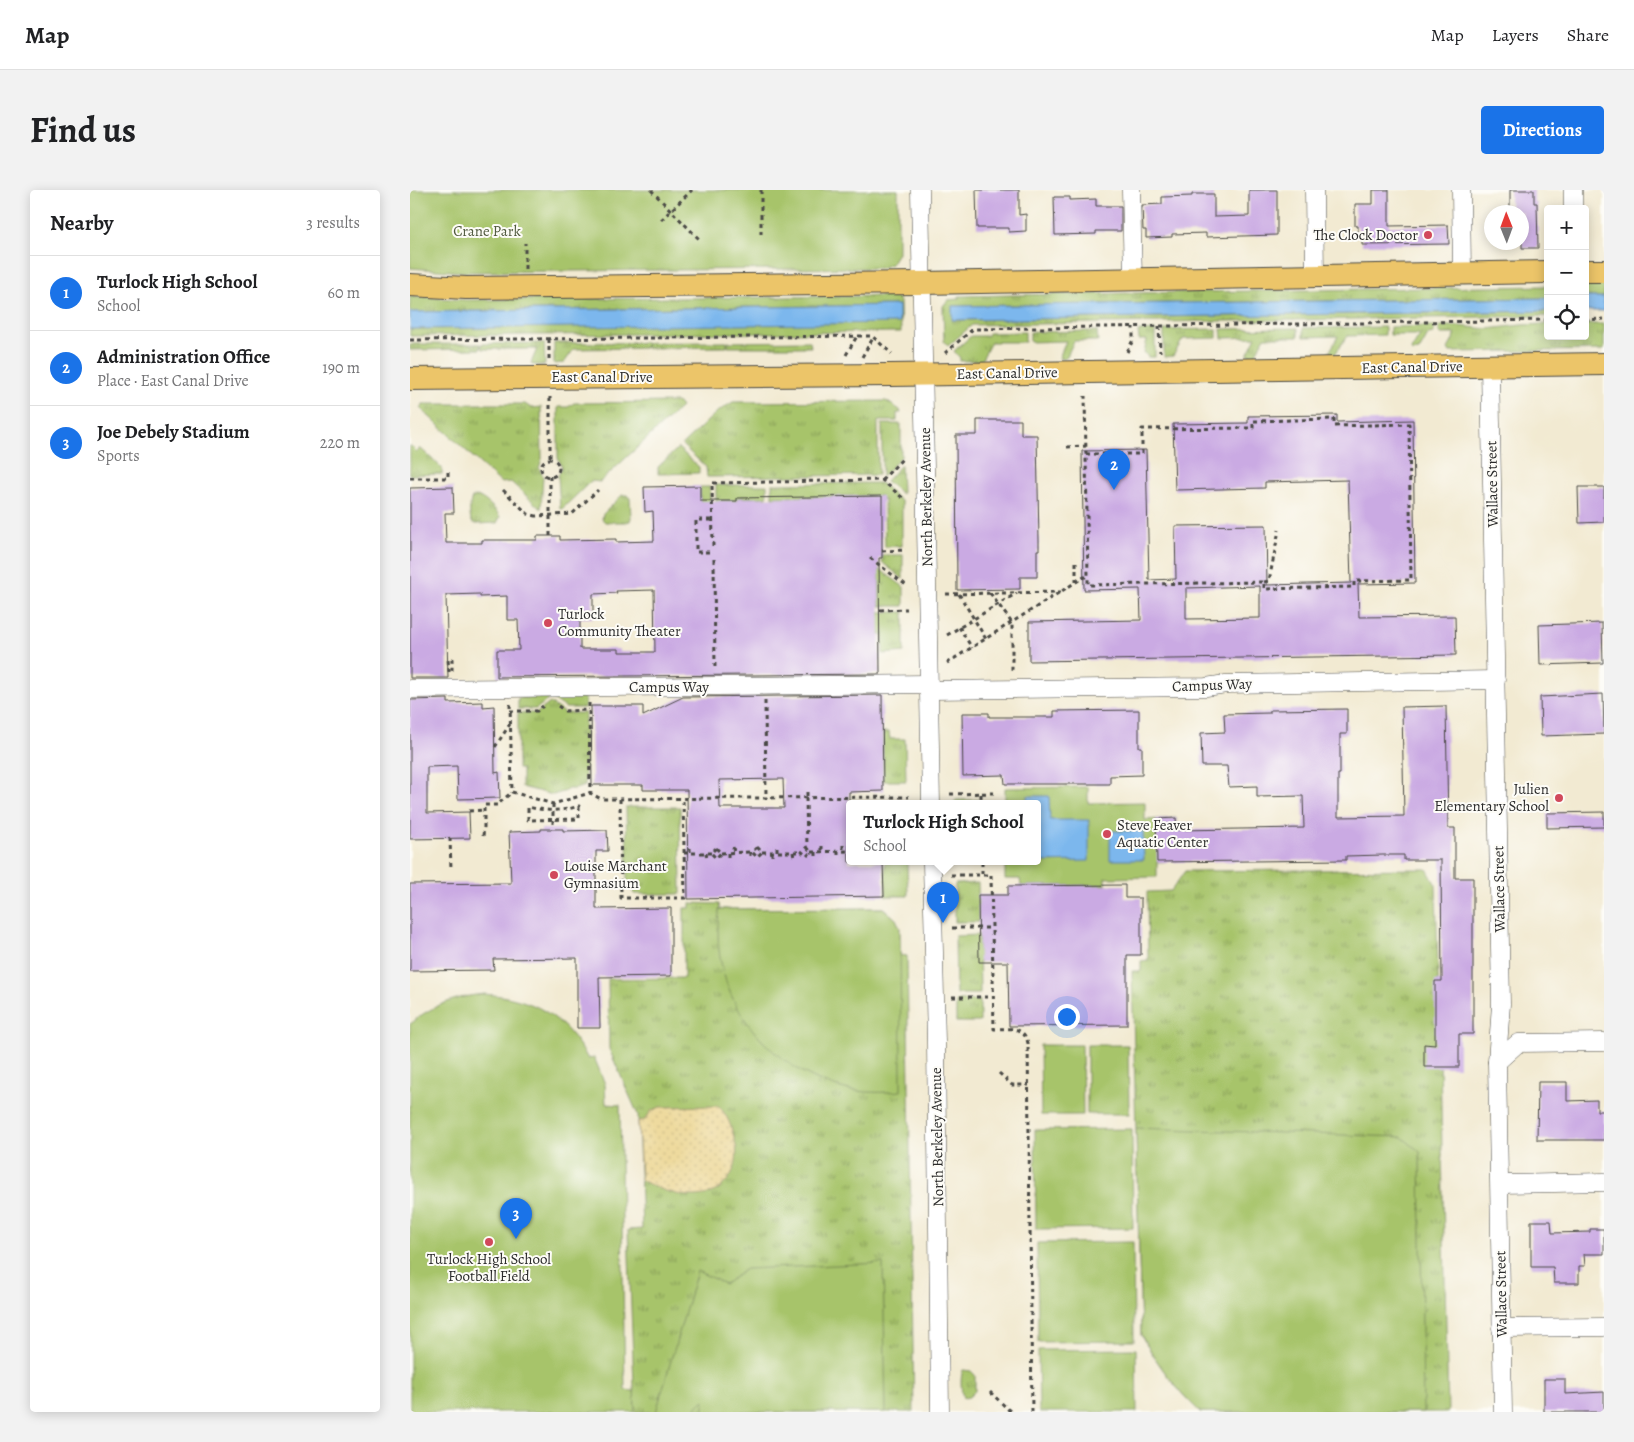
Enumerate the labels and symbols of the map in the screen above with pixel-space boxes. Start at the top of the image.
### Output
north arrow [1484,205,1529,250]
park label: Crane Park [453,221,521,241]
place label: The Clock Doctor [1314,225,1418,245]
marker: The Clock Doctor [1422,229,1434,241]
street label: East Canal Drive [1361,356,1463,378]
street label: East Canal Drive [956,362,1058,384]
street label: East Canal Drive [551,367,653,387]
street label: North Berkeley Avenue [915,427,937,567]
street label: Wallace Street [1481,440,1503,529]
pin: 2 [1098,449,1130,490]
place label: Turlock Community Theater [558,604,681,641]
marker: Turlock Community Theater [542,617,554,629]
street label: Campus Way [1172,674,1253,696]
street label: Campus Way [629,677,709,697]
place label: Julien Elementary School [1434,779,1549,816]
marker: Julien Elementary School [1553,792,1565,804]
place label: Steve Feaver Aquatic Center [1116,815,1209,852]
marker: Steve Feaver Aquatic Center [1101,828,1113,840]
street label: Wallace Street [1488,845,1510,934]
place label: Louise Marchant Gymnasium [564,856,667,893]
marker: Louise Marchant Gymnasium [548,869,560,881]
pin: 1 [927,882,959,923]
your location [1054,1004,1080,1030]
street label: North Berkeley Avenue [926,1067,948,1207]
pin: 3 [500,1198,532,1239]
marker: Turlock High School Football Field [483,1236,495,1248]
place label: Turlock High School Football Field [427,1249,551,1286]
street label: Wallace Street [1490,1250,1512,1339]

